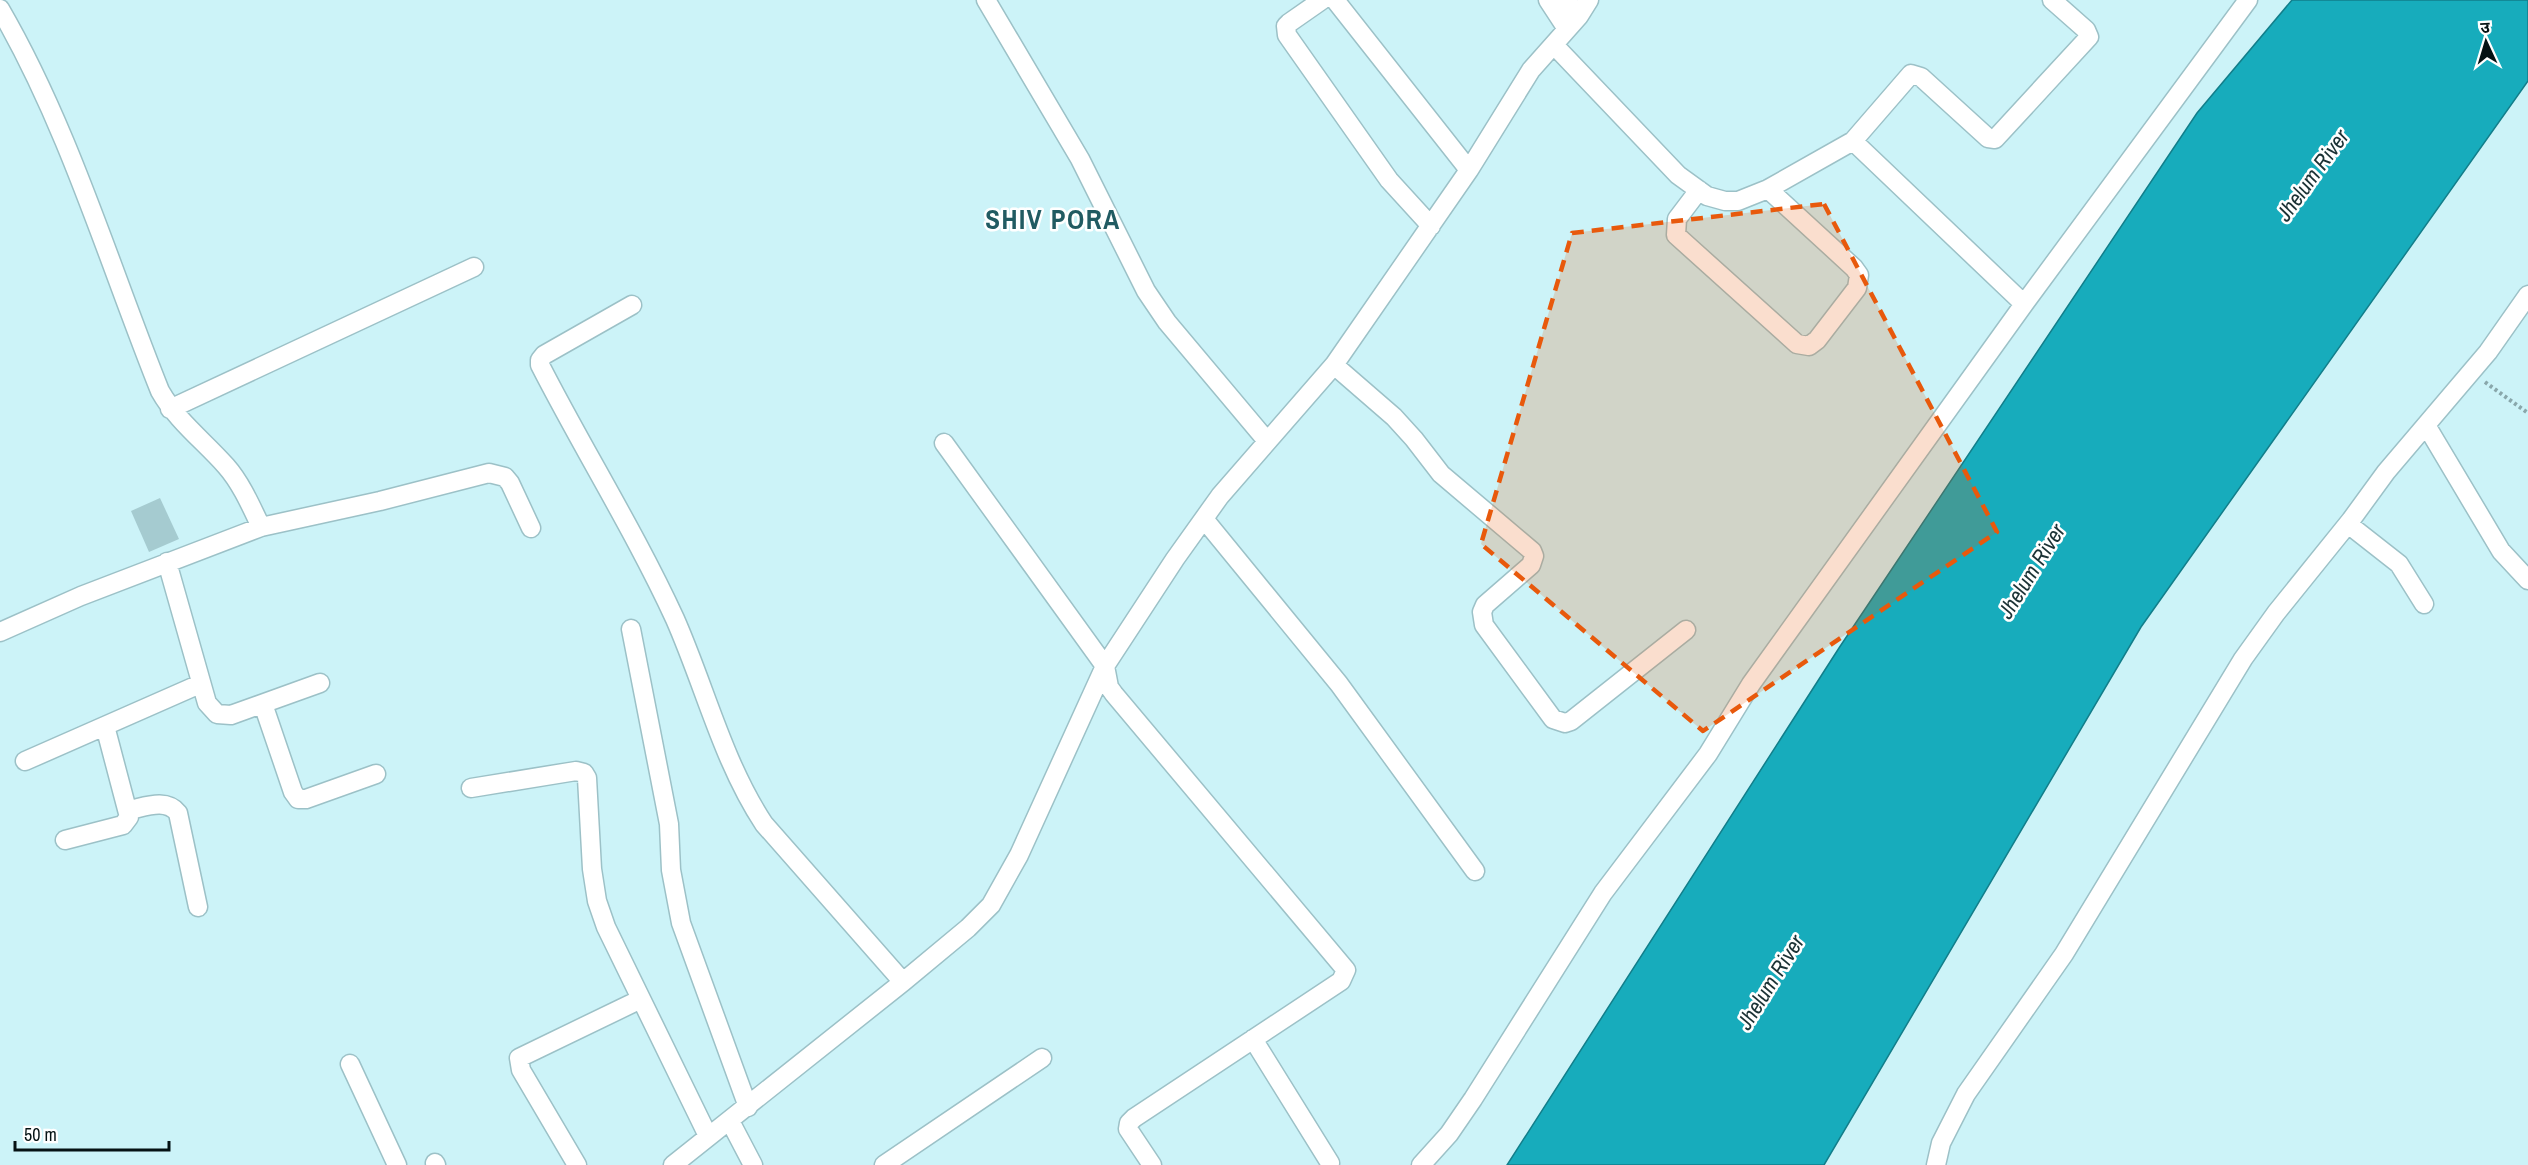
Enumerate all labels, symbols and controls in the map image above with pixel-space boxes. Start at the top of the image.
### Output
north arrow [2456,12,2516,72]
text: उ [2480,16,2491,38]
water label: Jhelum River [2268,122,2356,228]
district label: SHIV PORA [985,201,1121,237]
water label: Jhelum River [1990,517,2072,625]
water label: Jhelum River [1729,928,1811,1036]
scale bar [15,1114,170,1152]
text: 50 m [24,1122,57,1147]

